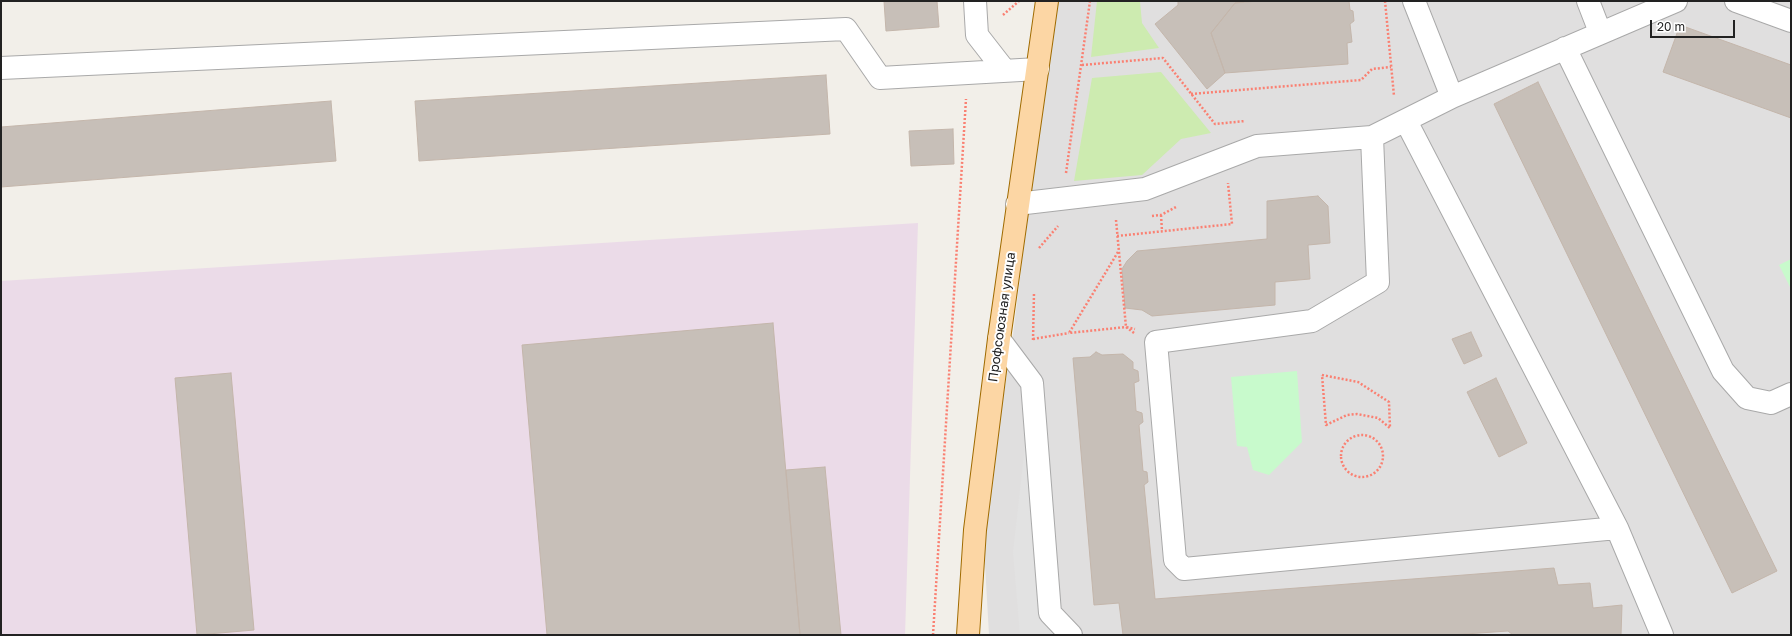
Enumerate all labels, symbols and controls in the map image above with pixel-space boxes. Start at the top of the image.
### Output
scale bar [1652,12,1737,38]
text: 20 m [1657,19,1685,34]
street label: Профсоюзная улица [985,251,1019,383]

